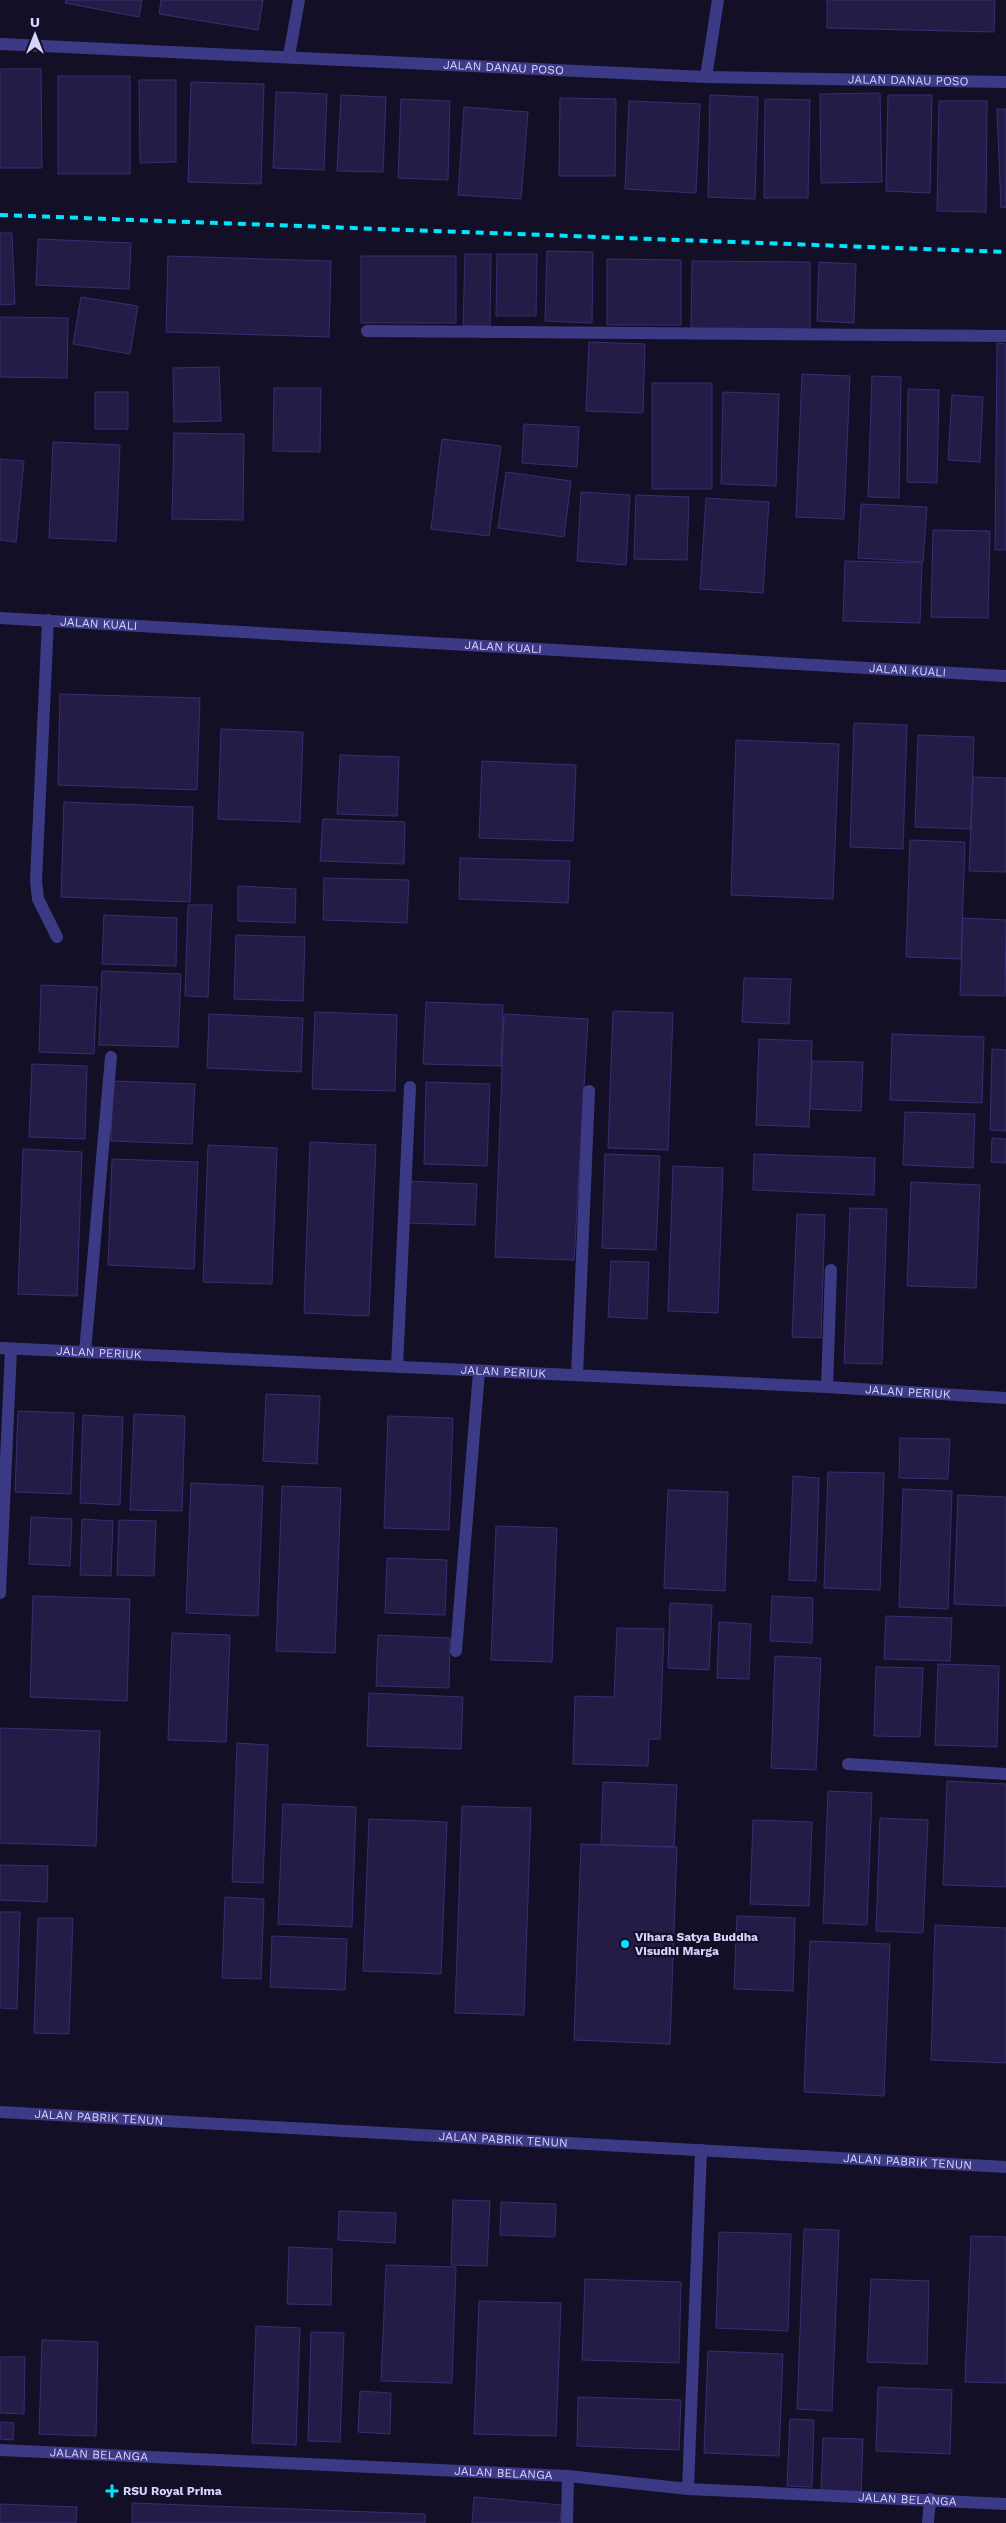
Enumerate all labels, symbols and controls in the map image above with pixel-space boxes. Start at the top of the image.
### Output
north arrow [10,10,60,60]
text: U [30,14,40,30]
street label: JALAN DANAU POSO [443,58,564,77]
street label: JALAN DANAU POSO [848,72,969,88]
street label: JALAN KUALI [60,614,138,633]
street label: JALAN KUALI [464,638,542,656]
street label: JALAN KUALI [869,661,946,680]
street label: JALAN PERIUK [56,1344,142,1362]
street label: JALAN PERIUK [460,1363,547,1381]
street label: JALAN PERIUK [865,1382,951,1402]
place label: Vihara Satya Buddha Visudhi Marga [635,1930,758,1958]
marker: Vihara Satya Buddha Visudhi Marga [619,1938,631,1950]
street label: JALAN PABRIK TENUN [34,2107,164,2128]
street label: JALAN PABRIK TENUN [438,2129,568,2150]
street label: JALAN PABRIK TENUN [843,2151,972,2172]
street label: JALAN BELANGA [49,2445,149,2464]
street label: JALAN BELANGA [454,2464,553,2482]
marker: RSU Royal Prima [105,2484,119,2498]
place label: RSU Royal Prima [123,2484,222,2498]
street label: JALAN BELANGA [858,2490,957,2509]

